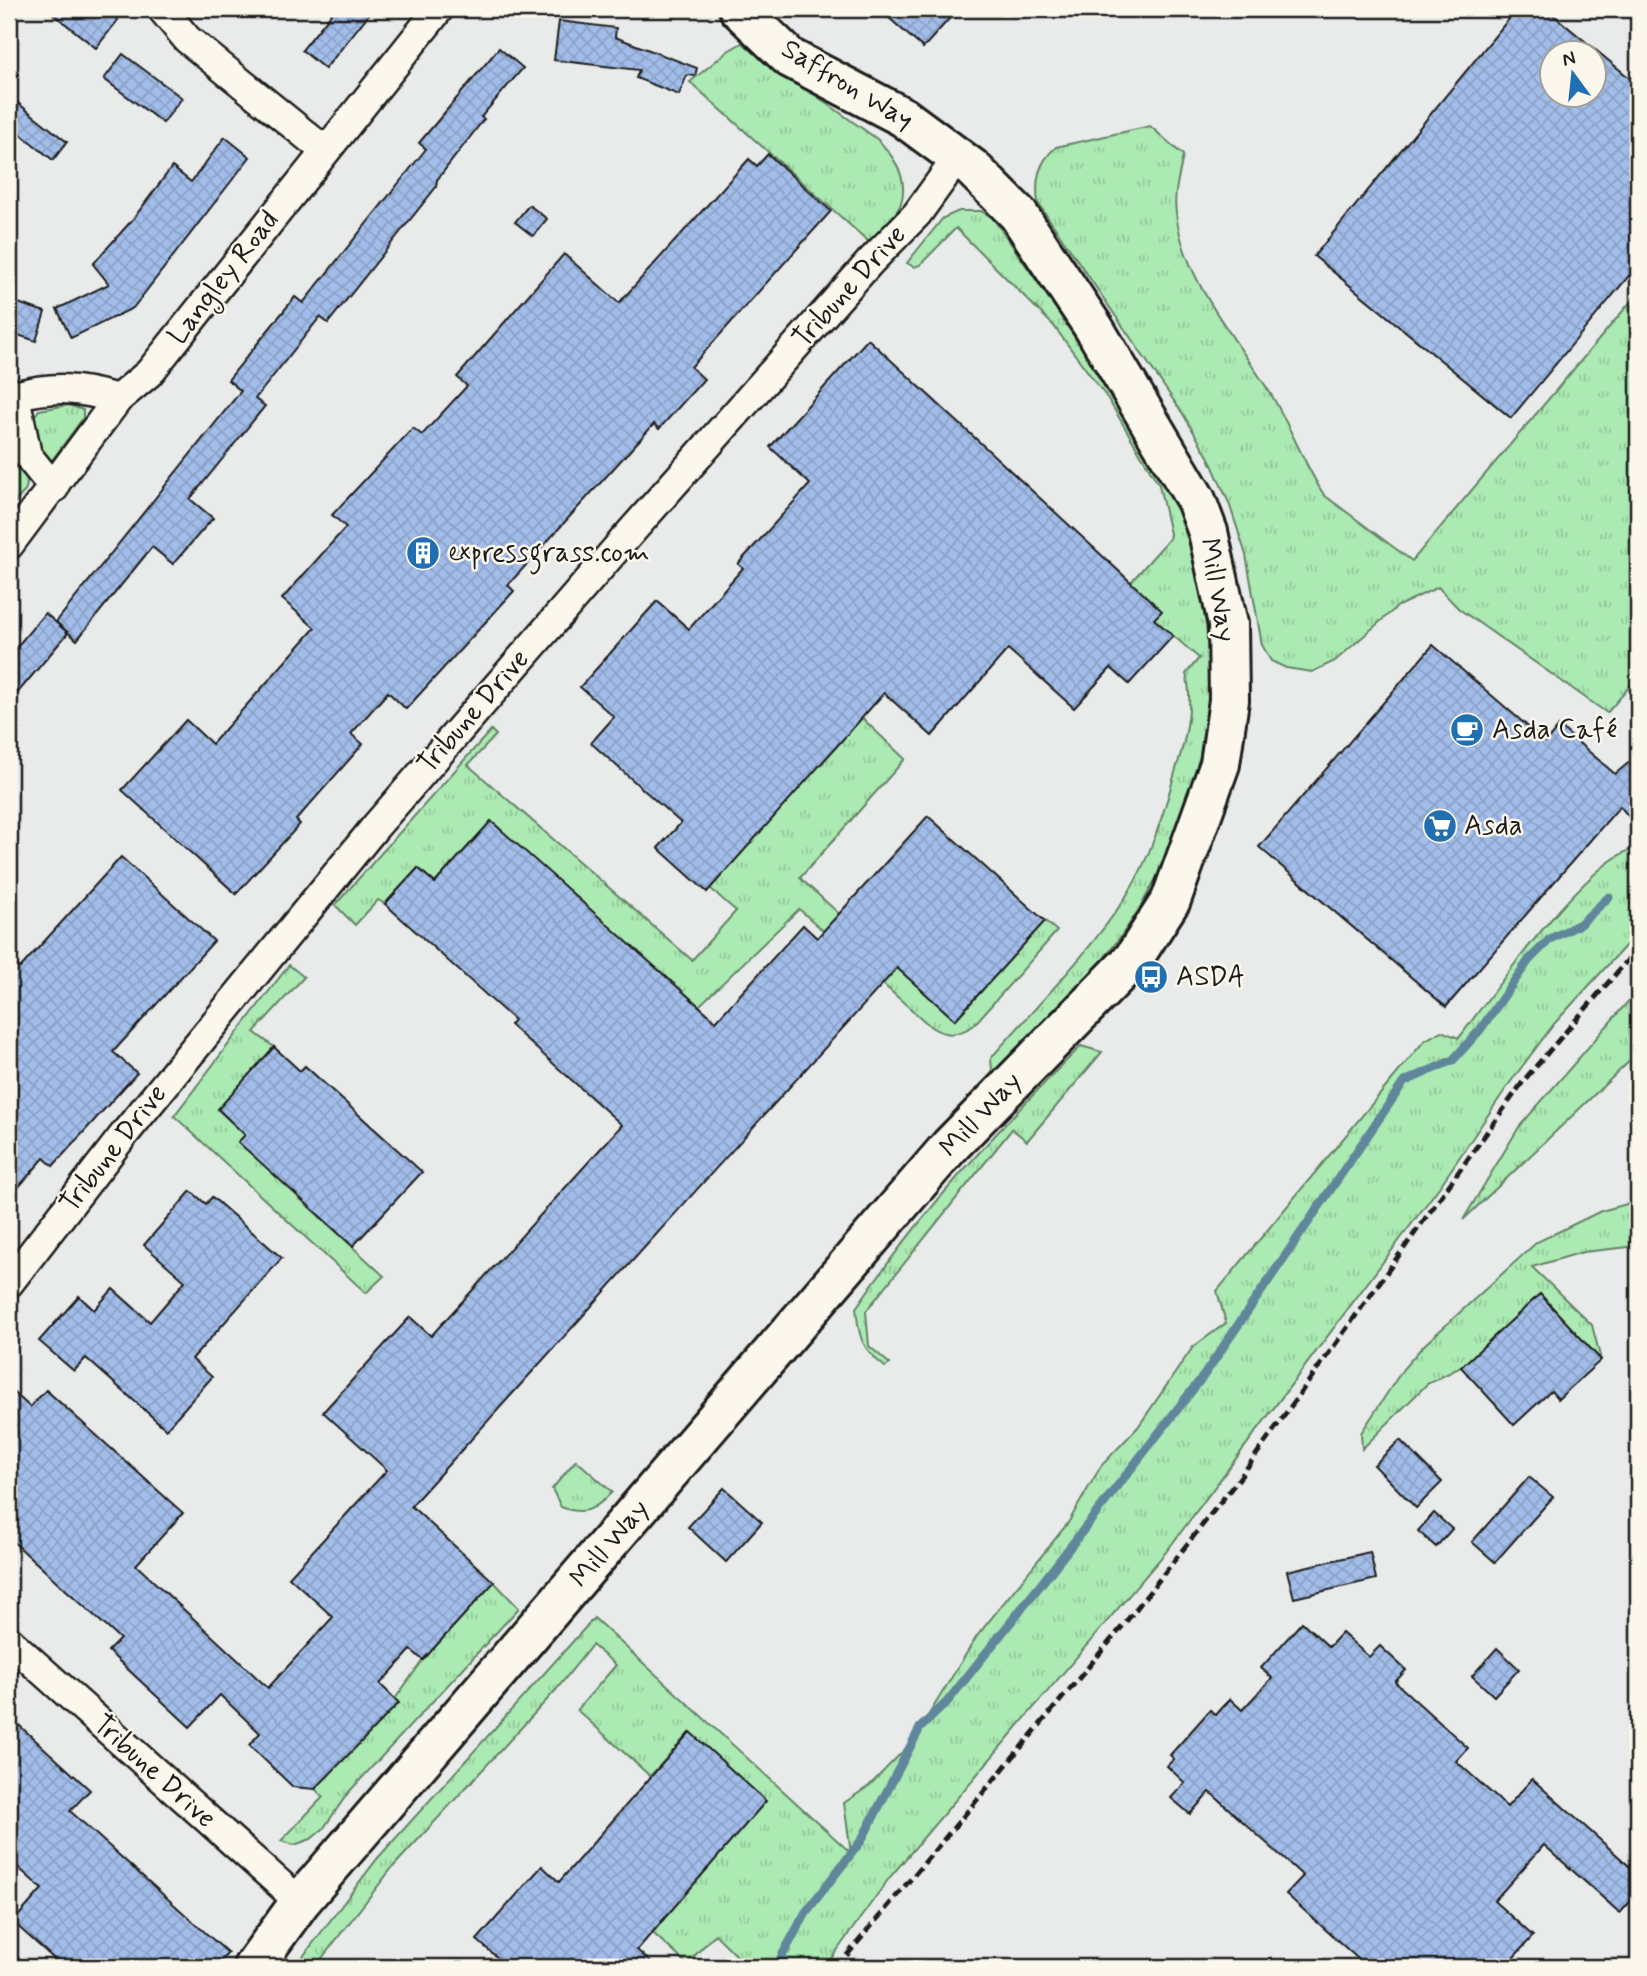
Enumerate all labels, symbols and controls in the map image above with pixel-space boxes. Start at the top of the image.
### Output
street label: Saffron Way [774,31,920,139]
north arrow [1538,38,1608,108]
text: N [1560,45,1578,73]
street label: Langley Road [160,203,290,354]
street label: Tribune Drive [785,217,915,357]
building icon: expressgrass.com [404,534,442,572]
place label: expressgrass.com [448,535,650,575]
street label: Mill Way [1190,535,1244,645]
street label: Tribune Drive [410,642,538,782]
cafe icon: Asda Café [1448,711,1486,749]
place label: Asda Café [1492,712,1617,749]
supermarket icon: Asda [1421,807,1459,845]
place label: Asda [1464,808,1522,845]
bus stop icon: ASDA [1132,958,1170,996]
place label: ASDA [1176,959,1245,996]
street label: Mill Way [932,1064,1030,1166]
street label: Tribune Drive [52,1077,176,1221]
street label: Mill Way [562,1492,658,1596]
street label: Tribune Drive [84,1707,224,1837]

